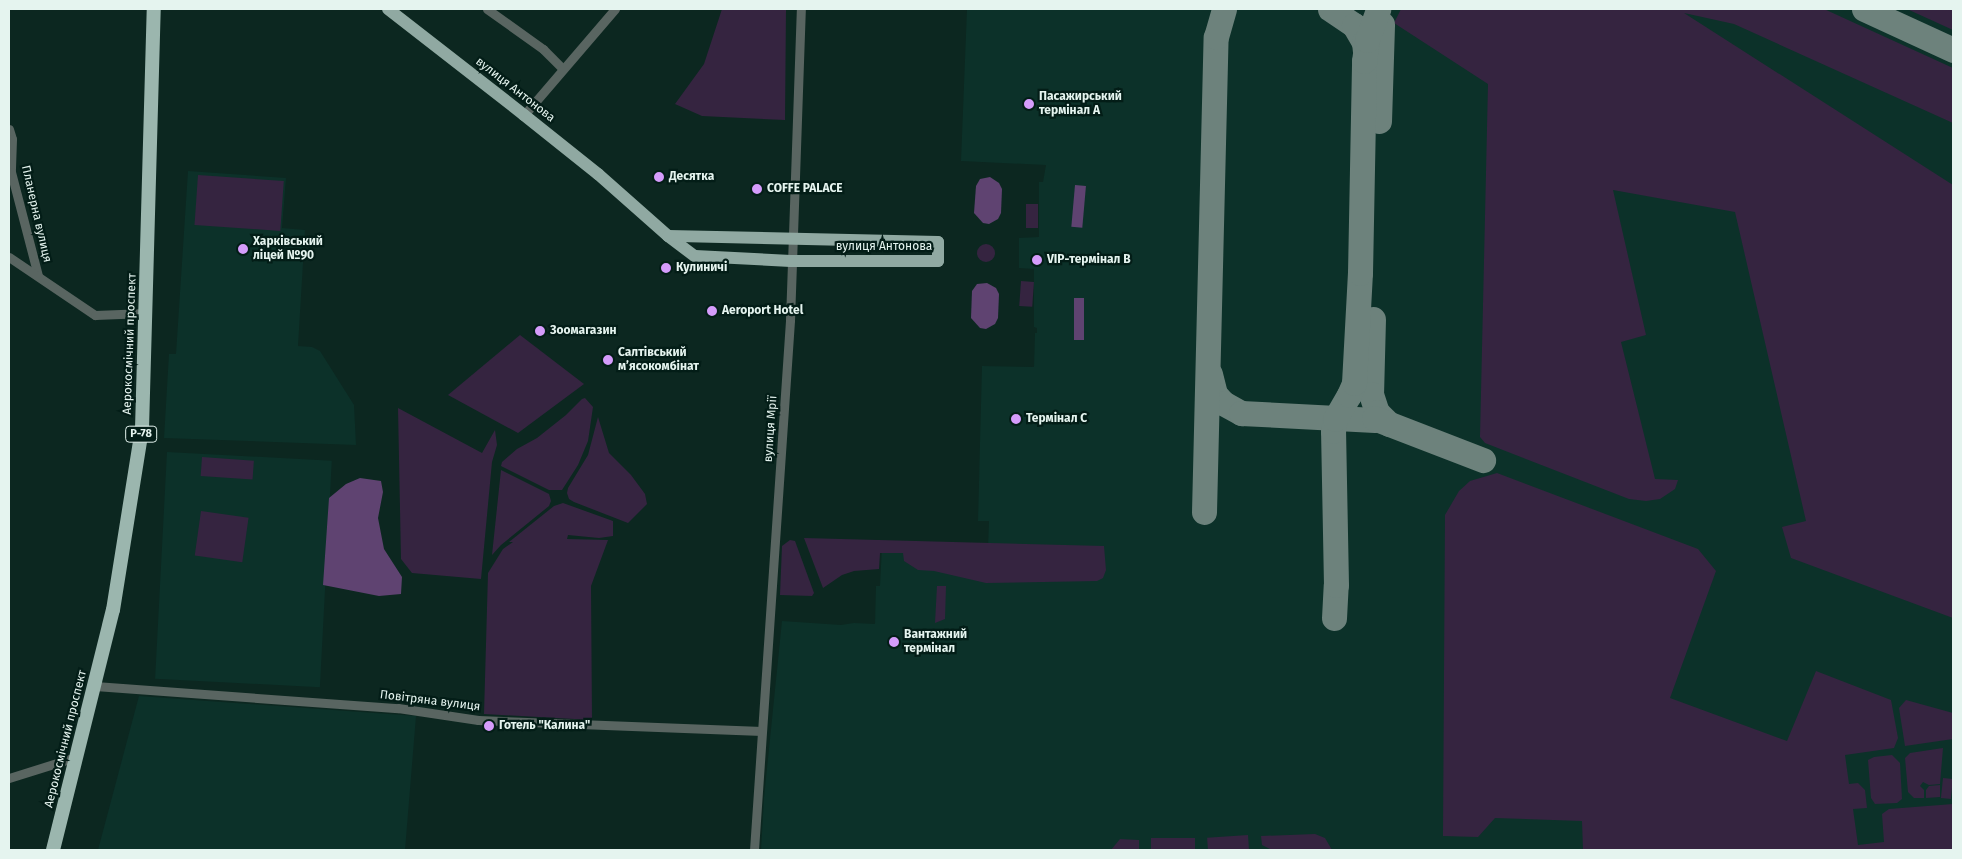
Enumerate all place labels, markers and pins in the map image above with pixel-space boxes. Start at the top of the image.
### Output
place label: Пасажирський термінал A [1039,90,1122,118]
marker: Пасажирський термінал A [1023,98,1035,110]
place label: Десятка [669,170,714,184]
marker: Десятка [653,171,665,183]
place label: COFFE PALACE [767,182,843,196]
marker: COFFE PALACE [751,183,763,195]
place label: Харківський ліцей №90 [253,235,323,263]
marker: Харківський ліцей №90 [237,243,249,255]
place label: VIP-термінал B [1047,253,1131,267]
marker: VIP-термінал B [1031,254,1043,266]
place label: Кулиничі [676,261,727,275]
marker: Кулиничі [660,262,672,274]
place label: Aeroport Hotel [722,304,803,318]
marker: Aeroport Hotel [706,305,718,317]
place label: Зоомагазин [550,324,617,338]
marker: Зоомагазин [534,325,546,337]
place label: Салтівський мʼясокомбінат [618,346,699,374]
marker: Салтівський мʼясокомбінат [602,354,614,366]
place label: Термінал C [1026,412,1087,426]
marker: Термінал C [1010,413,1022,425]
place label: Вантажний термінал [904,628,967,656]
marker: Вантажний термінал [888,636,900,648]
place label: Готель "Калина" [499,719,590,733]
marker: Готель "Калина" [483,720,495,732]

